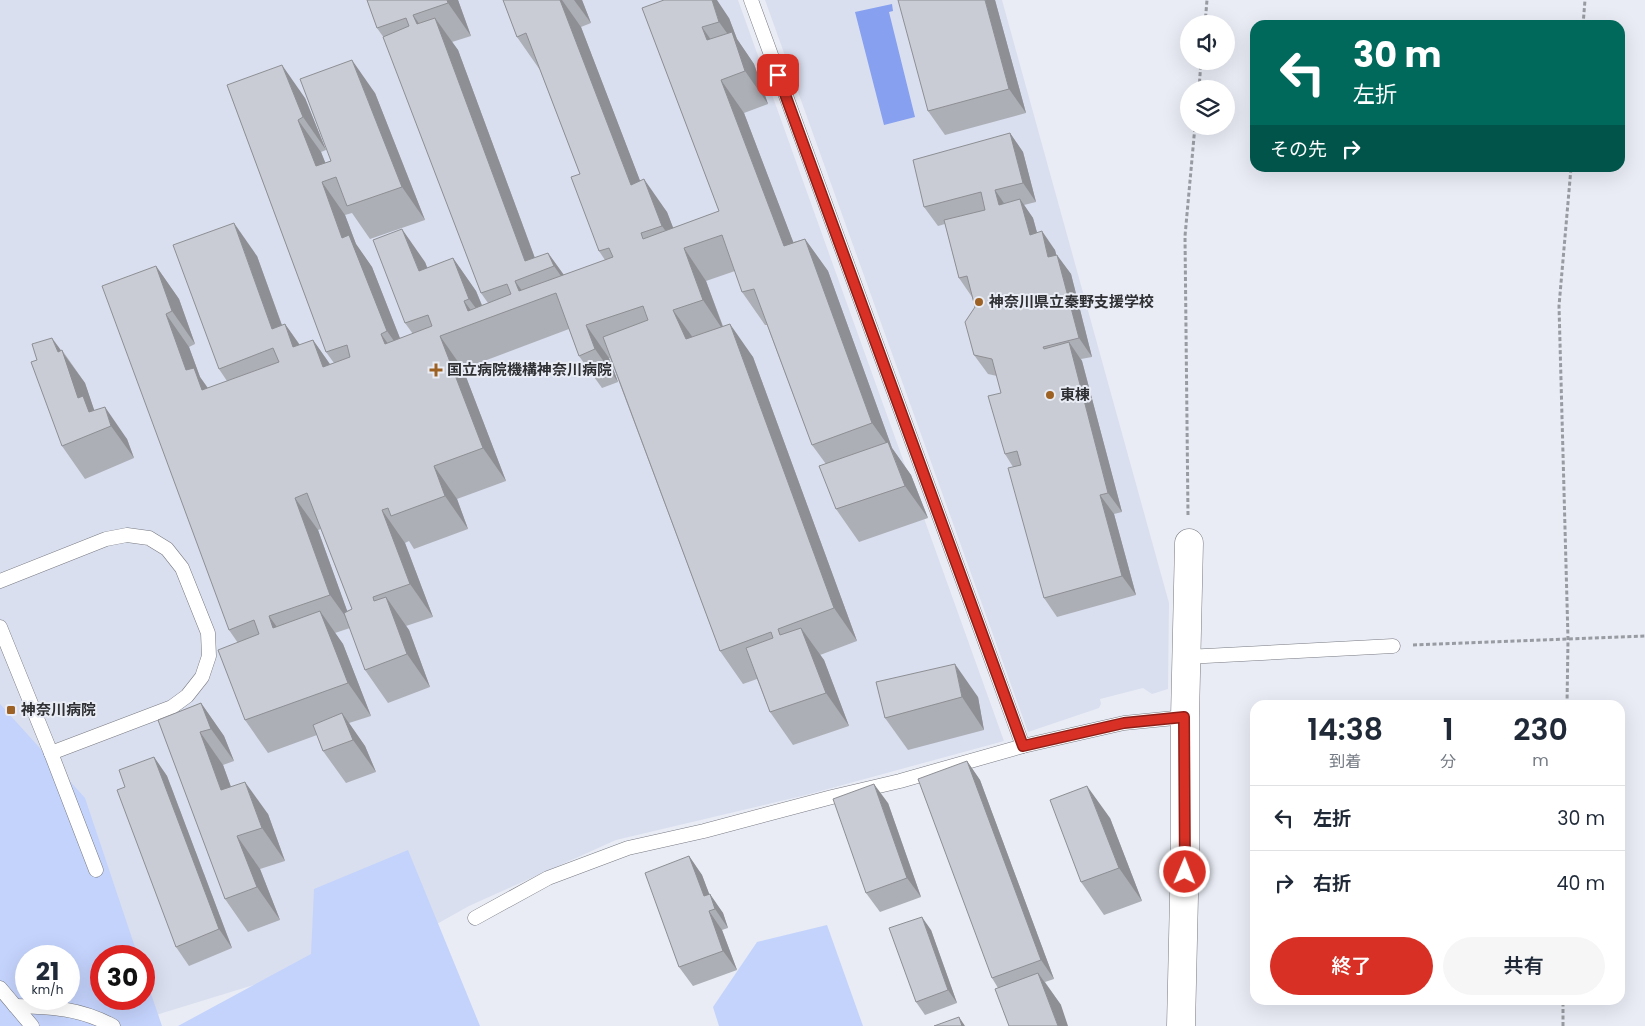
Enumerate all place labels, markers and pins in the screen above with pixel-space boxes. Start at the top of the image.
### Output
pin [757,54,799,96]
place label: 神奈川県立秦野支援学校 [988,291,1154,312]
marker: 神奈川県立秦野支援学校 [973,296,985,308]
place label: 国立病院機構神奈川病院 [447,359,612,380]
marker: 国立病院機構神奈川病院 [429,363,443,377]
place label: 東棟 [1060,384,1090,405]
marker: 東棟 [1044,389,1056,401]
place label: 神奈川病院 [20,699,96,720]
marker: 神奈川病院 [5,704,17,716]

